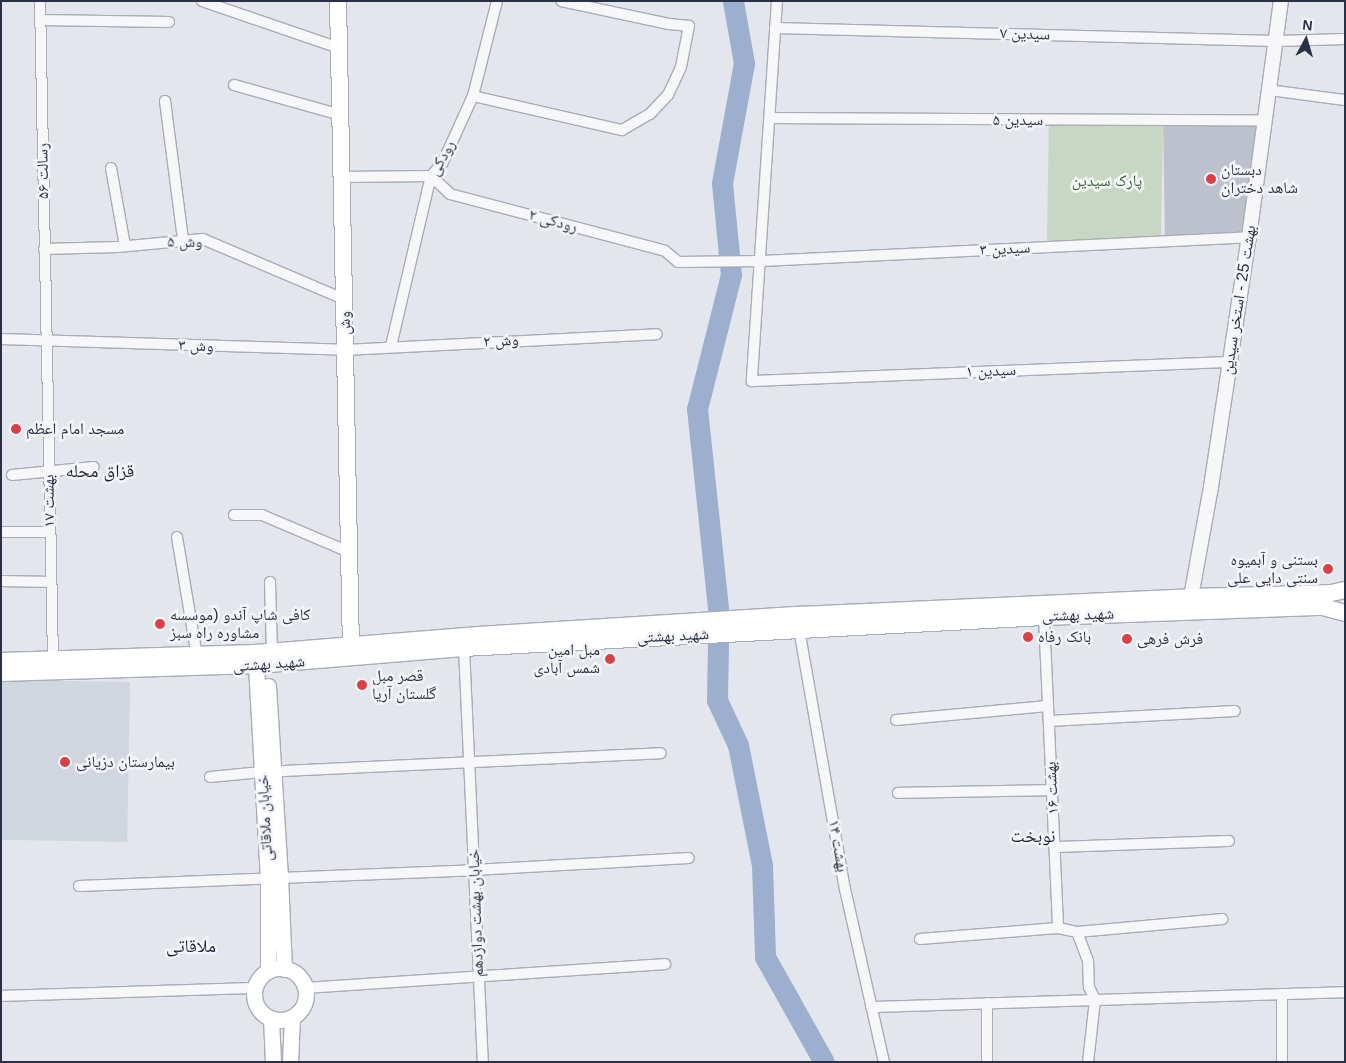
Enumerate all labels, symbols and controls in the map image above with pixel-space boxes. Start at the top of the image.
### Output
north arrow [1281,15,1331,65]
text: N [1302,17,1313,34]
street label: سیدین ۷ [1000,24,1050,44]
street label: سیدین ۵ [993,110,1043,130]
street label: رودکی [424,137,460,179]
street label: ۵۶ رسالت [33,143,53,199]
place label: دبستان شاهد دختران [1221,160,1298,198]
park label: پارک سیدین [1072,171,1142,191]
marker: دبستان شاهد دختران [1205,173,1217,185]
street label: رودکی ۲ [527,205,579,237]
street label: بهشت 25 - استخر سیدین [1218,224,1260,376]
street label: وش ۵ [167,232,203,252]
street label: سیدین ۳ [979,238,1031,260]
street label: وش [335,311,355,335]
street label: وش ۲ [483,330,519,352]
street label: وش ۳ [178,336,214,356]
street label: سیدین ۱ [966,361,1016,381]
place label: مسجد امام اعظم [26,419,124,439]
marker: مسجد امام اعظم [10,423,22,435]
district label: قزاق محله [66,460,134,482]
street label: بهشت ۱۷ [39,474,59,528]
place label: بستنی و آبمیوه سنتی دایی علی [1227,550,1318,588]
marker: بستنی و آبمیوه سنتی دایی علی [1322,563,1334,575]
street label: شهید بهشتی [1042,604,1114,626]
place label: کافی شاپ آندو (موسسه مشاوره راه سبز [170,605,310,643]
marker: کافی شاپ آندو (موسسه مشاوره راه سبز [154,618,166,630]
street label: شهید بهشتی [636,625,710,647]
place label: بانک رفاه [1038,627,1091,647]
place label: فرش فرهی [1137,629,1203,649]
marker: بانک رفاه [1022,631,1034,643]
marker: فرش فرهی [1121,633,1133,645]
place label: مبل امین شمس آبادی [533,640,600,678]
street label: شهید بهشتی [232,652,306,676]
marker: مبل امین شمس آبادی [604,653,616,665]
place label: قصر مبل گلستان آریا [372,666,436,704]
marker: قصر مبل گلستان آریا [356,679,368,691]
place label: بیمارستان دزیانی [76,752,175,772]
marker: بیمارستان دزیانی [58,755,72,769]
street label: ۱۶ بهشت [1041,761,1063,815]
street label: خیابان ملاقاتی [253,774,277,862]
street label: بهشت ۱۴ [824,818,852,874]
district label: نوبخت [1010,825,1056,847]
street label: خیابان بهشت دوازدهم [464,849,488,977]
district label: ملاقاتی [166,935,216,957]

